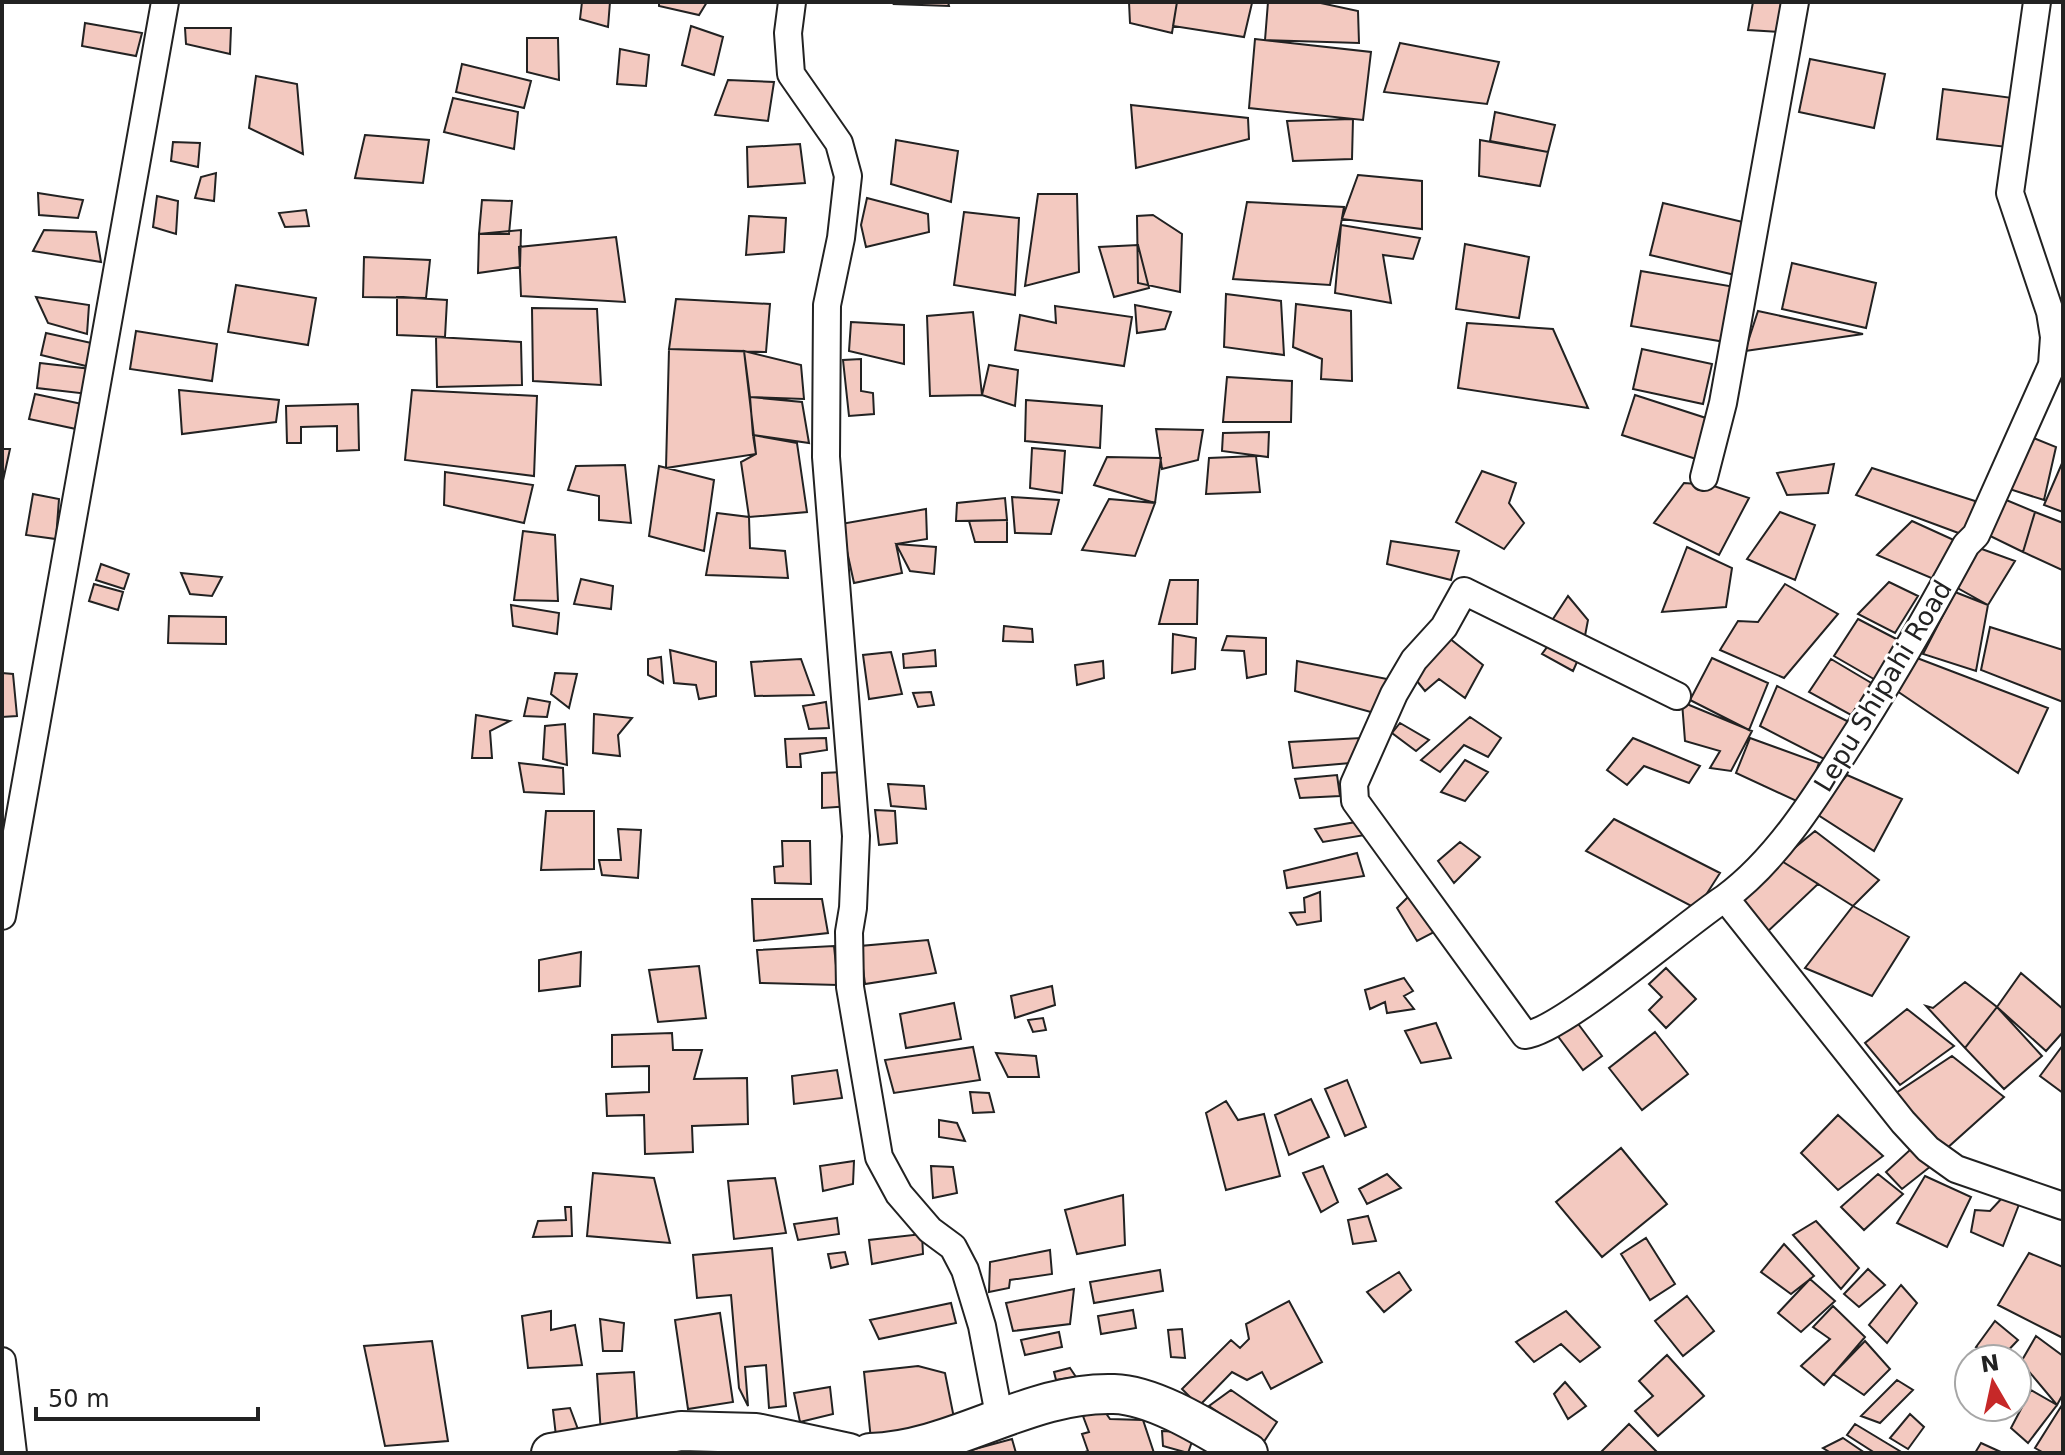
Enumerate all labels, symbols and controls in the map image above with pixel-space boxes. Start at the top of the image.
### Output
street label: Lepu Shipahi Road [1808,575,1958,797]
north arrow [1953,1343,2033,1423]
text: N [1979,1350,2001,1378]
scale bar [36,1371,258,1421]
text: 50 m [48,1385,110,1413]

